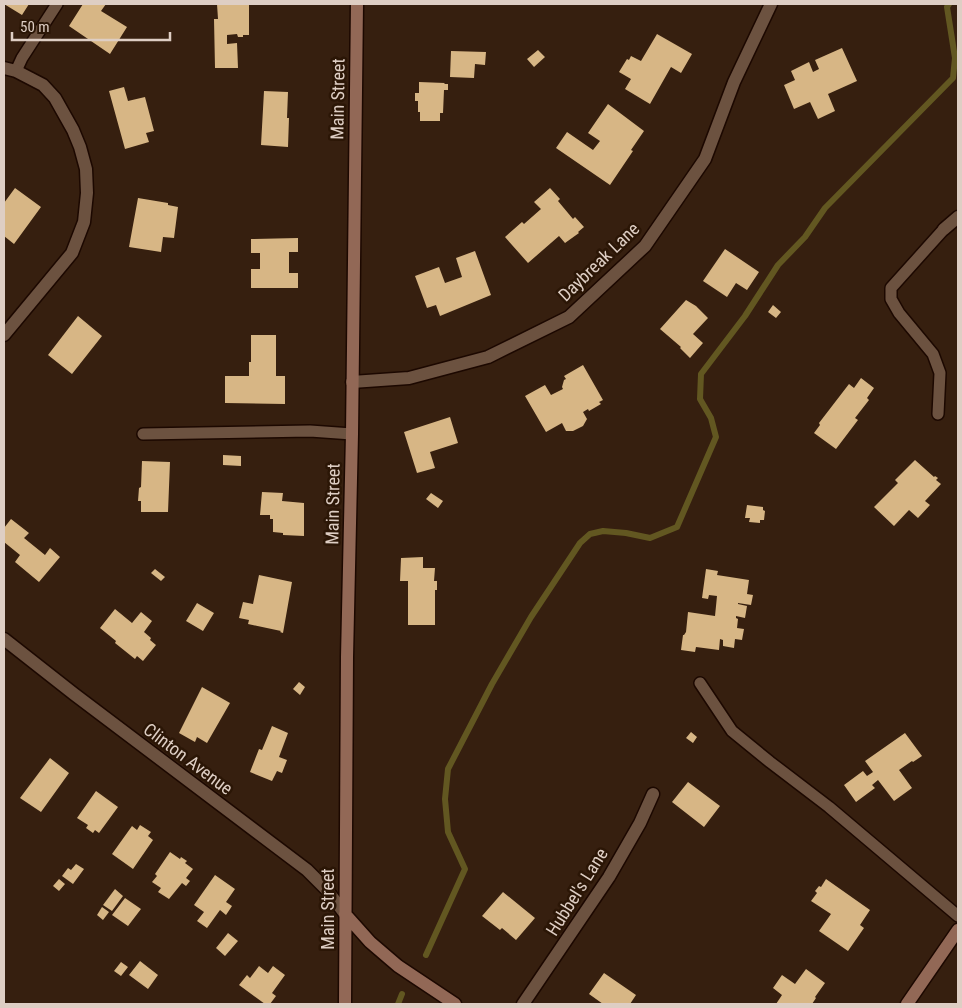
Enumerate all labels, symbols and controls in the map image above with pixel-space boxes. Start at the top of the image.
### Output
scale bar [12,10,170,42]
text: 50 m [20,18,50,36]
street label: Main Street [326,58,349,140]
street label: Daybreak Lane [554,218,643,305]
street label: Main Street [321,463,344,545]
street label: Clinton Avenue [140,718,237,799]
street label: Hubbel's Lane [541,844,612,939]
street label: Main Street [317,868,338,950]

